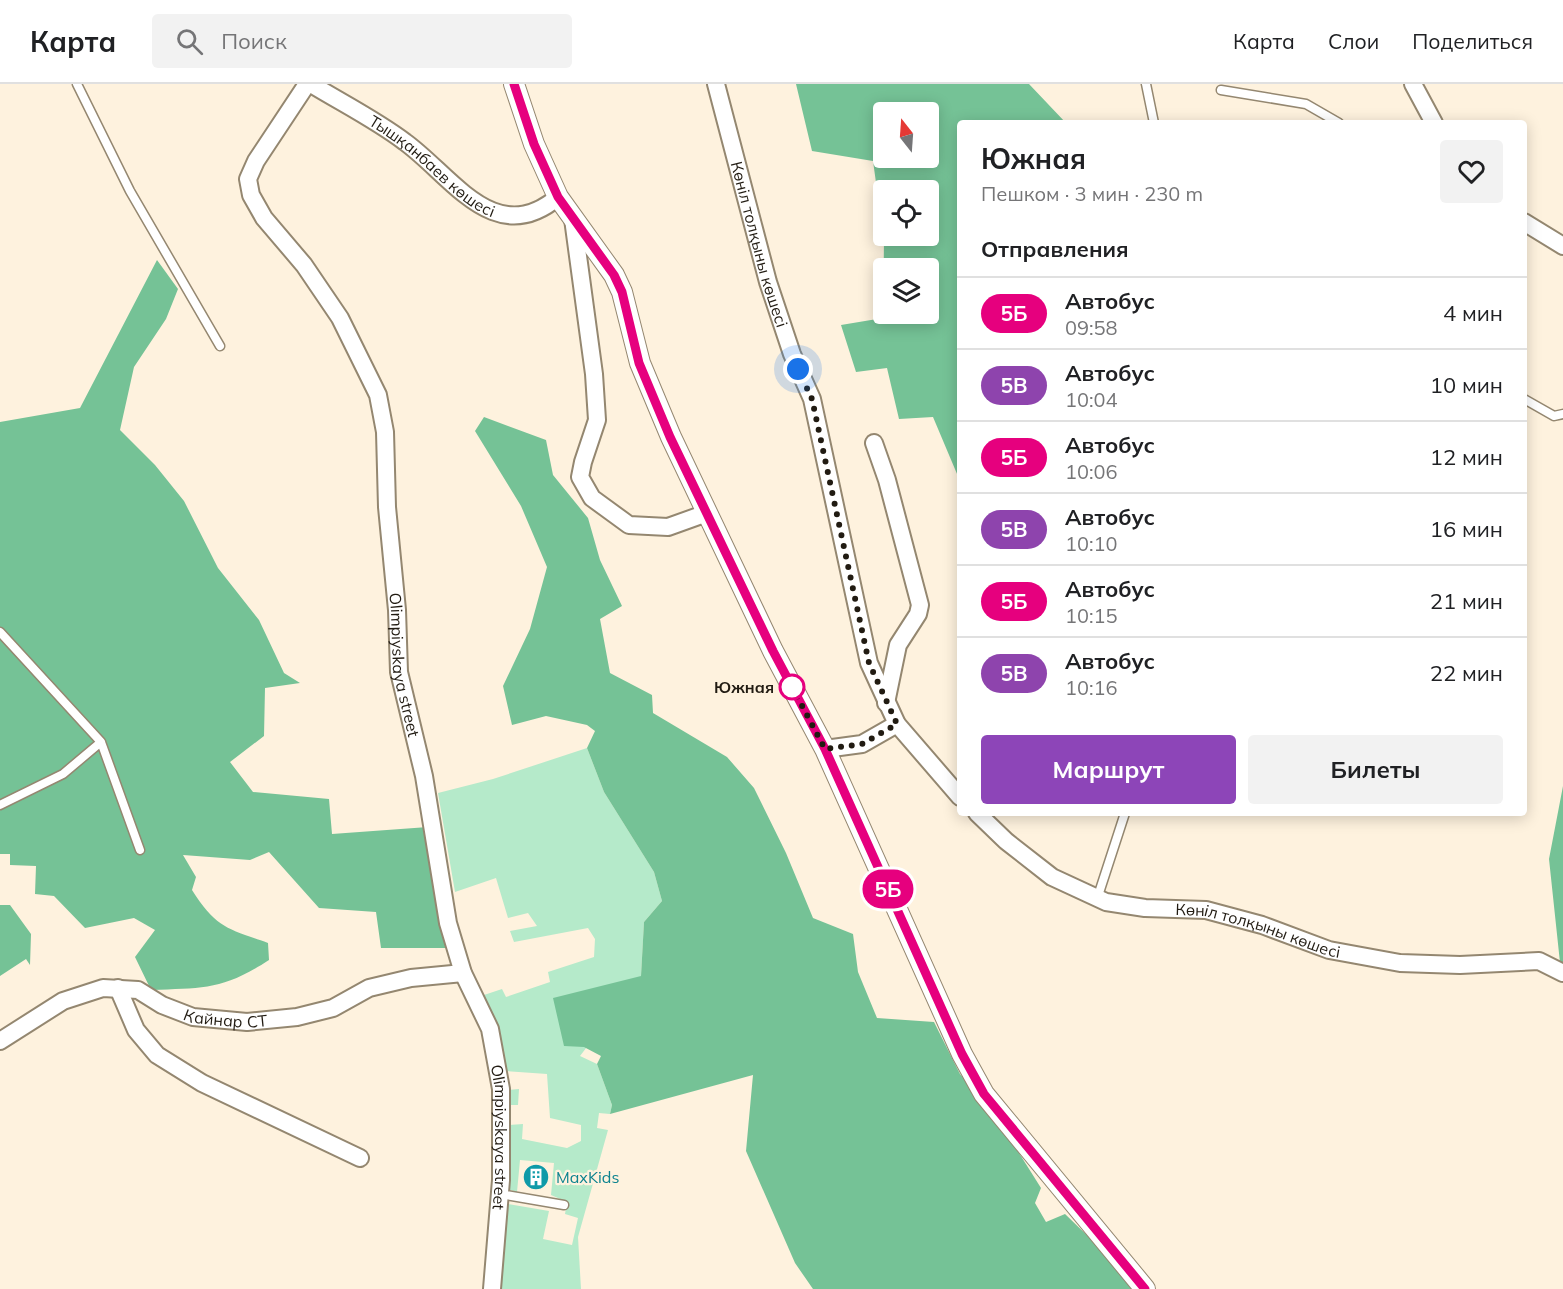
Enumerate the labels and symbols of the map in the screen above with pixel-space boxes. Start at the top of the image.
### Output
north arrow [873,102,939,168]
street label: Тышқанбаев көшесі [366,111,498,221]
street label: Көніл толқыны көшесі [727,159,792,330]
your location [783,354,813,384]
street label: Olimpiyskaya street [385,592,424,739]
marker: Южная [779,674,805,700]
place label: Южная [714,677,774,697]
line badge: 5Б [861,870,915,908]
street label: Көніл толқыны көшесі [1175,899,1342,962]
street label: Кайнар СТ [181,1004,268,1032]
street label: Olimpiyskaya street [487,1063,511,1211]
building icon: MaxKids [521,1162,551,1192]
place label: MaxKids [556,1167,619,1187]

